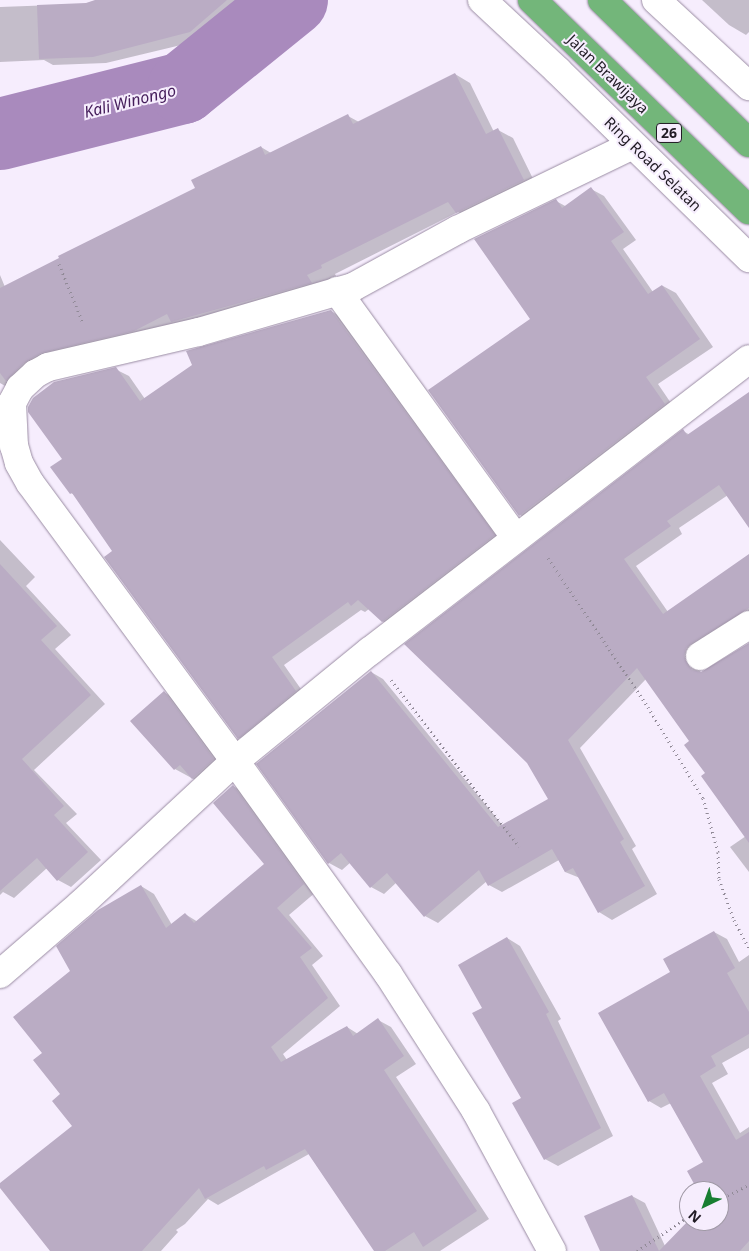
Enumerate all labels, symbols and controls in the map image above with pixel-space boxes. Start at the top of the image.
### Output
street label: Jalan Brawijaya [564,31,652,117]
water label: Kali Winongo [82,80,178,122]
street label: Ring Road Selatan [601,113,705,215]
road number: 26 [655,122,683,144]
north arrow [679,1181,729,1231]
text: N [684,1206,705,1228]

